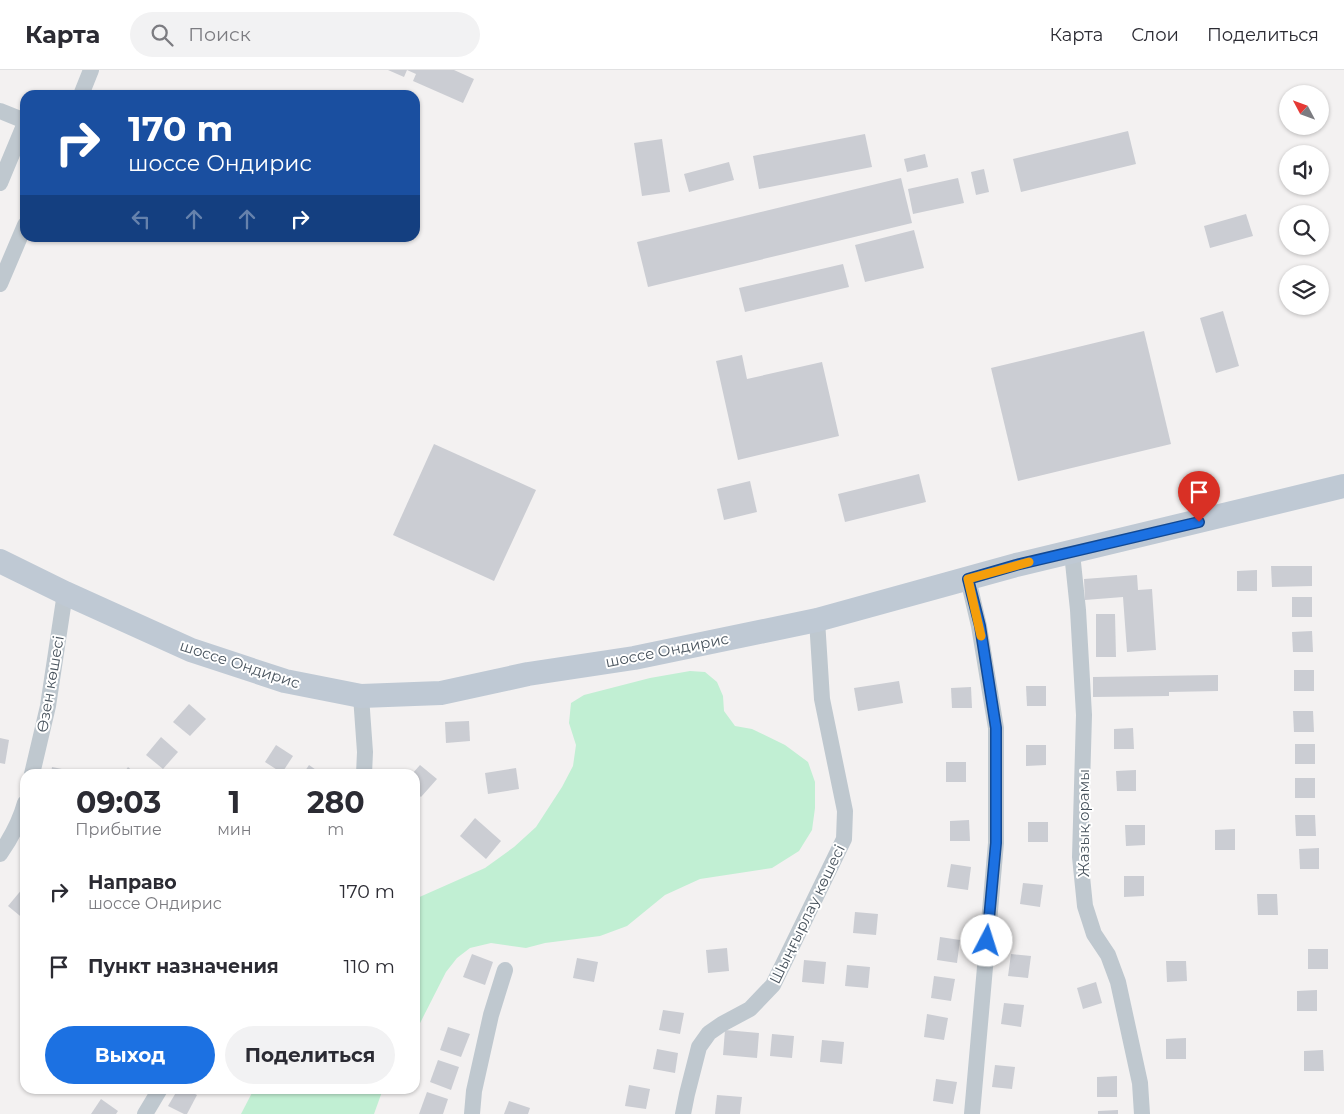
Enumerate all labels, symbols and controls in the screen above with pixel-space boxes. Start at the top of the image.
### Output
search box [130,12,480,57]
text: Карта [25,20,100,49]
icon: search [148,21,176,49]
text: Поиск [188,23,251,46]
text: Карта [1049,24,1103,46]
text: Слои [1131,24,1179,46]
text: Поделиться [1207,24,1319,46]
north arrow [1279,85,1329,135]
map controls [1279,85,1329,315]
text: 170 m [128,107,233,150]
icon: right [45,110,110,175]
button: sound [1279,145,1329,195]
text: шоссе Ондирис [128,150,312,177]
icon: left [127,205,155,233]
icon: ahead [180,205,208,233]
icon: ahead [233,205,261,233]
icon: right [286,205,314,233]
button: search [1279,205,1329,255]
button: layers [1279,265,1329,315]
pin [1178,471,1220,522]
icon: arrive [1185,478,1213,506]
street label: шоссе Ондирис [604,629,730,671]
street label: Өзен көшесі [32,634,68,734]
street label: шоссе Ондирис [177,636,303,692]
street label: Жазық орамы [1074,769,1093,877]
text: 09:03 [76,784,161,821]
text: 1 [229,784,240,821]
text: 280 [307,784,365,821]
text: Прибытие [75,820,162,839]
text: мин [217,820,252,839]
text: m [327,820,344,839]
street label: Шыңғырлау көшесі [765,841,849,987]
text: Направо [88,871,177,894]
icon: right [45,878,73,906]
text: 170 m [340,880,395,903]
text: шоссе Ондирис [88,894,222,913]
position arrow [960,914,1012,966]
icon: arrive [45,953,73,981]
text: Пункт назначения [88,955,279,978]
text: 110 m [344,955,395,978]
button: Выход [45,1026,215,1084]
button: Поделиться [225,1026,395,1084]

